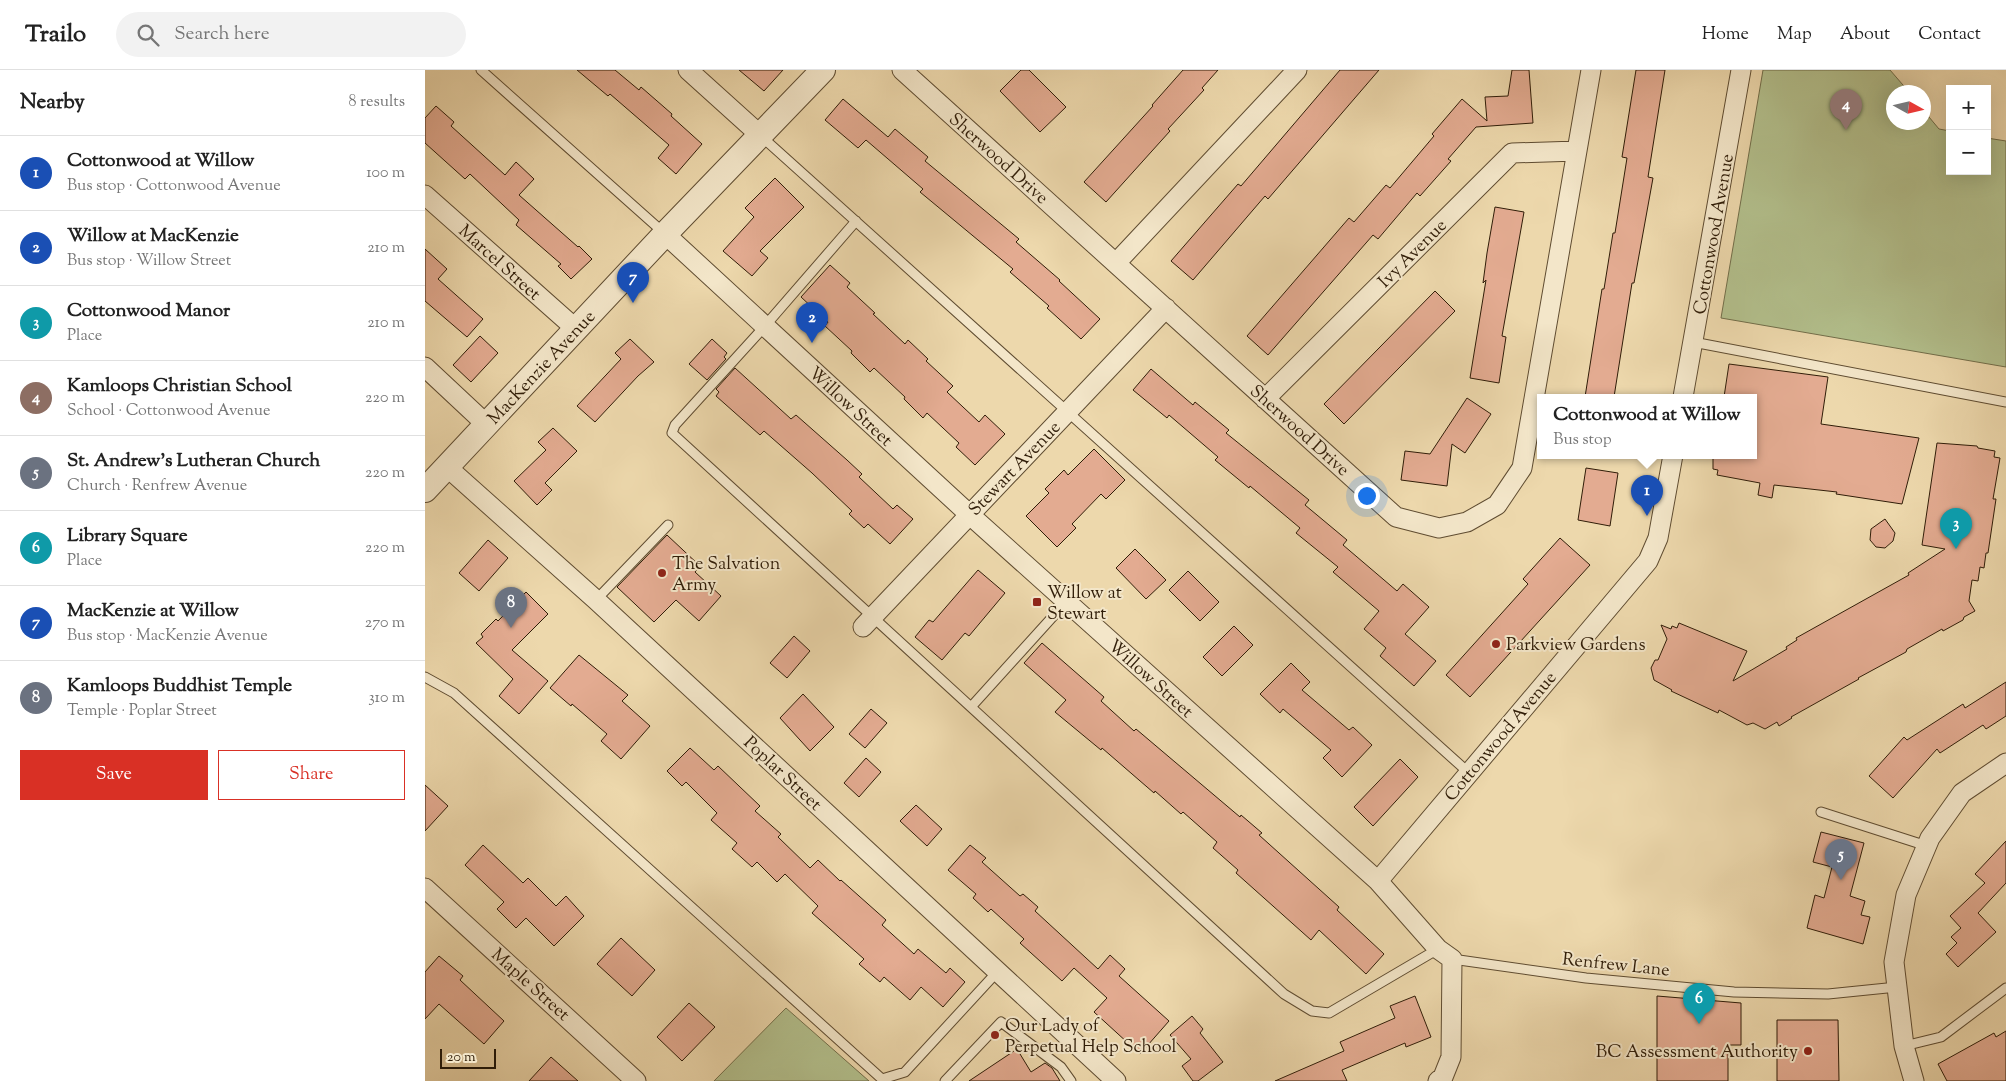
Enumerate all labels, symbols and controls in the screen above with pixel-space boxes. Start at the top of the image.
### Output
search box [116,12,466,57]
text: Trailo [25,18,86,52]
icon: search [134,21,162,49]
text: Search here [174,21,270,48]
text: Home [1702,22,1749,48]
text: Map [1777,22,1812,48]
text: About [1840,22,1890,48]
text: Contact [1918,22,1981,48]
north arrow [1886,85,1931,130]
map controls [1946,85,1991,175]
button: + [1946,85,1991,130]
text: Nearby [20,88,85,118]
pin: 4 [1830,89,1862,130]
text: 8 results [349,91,405,114]
street label: Sherwood Drive [942,108,1053,211]
button: − [1946,130,1991,175]
text: Cottonwood at Willow [67,148,254,175]
street label: Cottonwood Avenue [1688,152,1742,317]
text: 1 [33,162,39,185]
text: 100 m [366,162,405,185]
text: Bus stop · Cottonwood Avenue [67,175,281,198]
street label: Ivy Avenue [1373,214,1454,295]
street label: Marcel Street [452,219,546,308]
text: Willow at MacKenzie [67,223,239,250]
text: 2 [32,237,40,260]
text: 210 m [367,237,405,260]
text: Bus stop · Willow Street [67,250,231,273]
pin: 7 [617,262,649,303]
text: Cottonwood Manor [67,298,230,325]
pin: 2 [796,302,828,343]
street label: MacKenzie Avenue [482,305,603,431]
text: 3 [33,312,39,335]
text: 210 m [367,312,405,335]
text: Place [67,325,102,348]
street label: Willow Street [802,361,898,453]
text: Kamloops Christian School [67,373,292,400]
street label: Sherwood Drive [1243,380,1354,483]
text: 4 [32,387,40,410]
text: 220 m [365,387,405,410]
popup [1537,394,1757,459]
text: School · Cottonwood Avenue [67,400,270,423]
text: Cottonwood at Willow [1553,402,1741,429]
street label: Stewart Avenue [963,416,1068,523]
text: Bus stop [1553,429,1612,452]
text: St. Andrew’s Lutheran Church [67,448,320,475]
text: 5 [33,462,39,485]
text: 220 m [365,462,405,485]
text: Church · Renfrew Avenue [67,475,247,498]
pin: 1 [1631,475,1663,516]
your location [1354,483,1380,509]
pin: 3 [1940,508,1972,549]
text: Library Square [67,523,187,550]
text: 6 [32,537,40,560]
text: 220 m [365,537,405,560]
text: Place [67,550,102,573]
place label: The Salvation Army [672,552,781,599]
marker: The Salvation Army [656,567,668,579]
place label: Willow at Stewart [1047,581,1122,628]
pin: 8 [495,587,527,628]
marker: Willow at Stewart [1031,596,1043,608]
text: MacKenzie at Willow [67,598,239,625]
text: 7 [32,612,40,635]
text: 270 m [365,612,405,635]
text: Bus stop · MacKenzie Avenue [67,625,268,648]
place label: Parkview Gardens [1506,633,1646,659]
street label: Willow Street [1101,634,1198,725]
marker: Parkview Gardens [1490,638,1502,650]
street label: Cottonwood Avenue [1439,667,1564,808]
text: Kamloops Buddhist Temple [67,673,292,700]
text: 8 [32,687,40,710]
text: 310 m [368,687,405,710]
text: Temple · Poplar Street [67,700,217,723]
street label: Poplar Street [737,731,827,818]
button: Save [20,750,208,800]
button: Share [218,750,405,800]
pin: 5 [1825,839,1857,880]
street label: Maple Street [485,943,575,1028]
street label: Renfrew Lane [1561,947,1671,985]
pin: 6 [1683,983,1715,1024]
place label: Our Lady of Perpetual Help School [1005,1014,1176,1061]
marker: Our Lady of Perpetual Help School [989,1029,1001,1041]
place label: BC Assessment Authority [1596,1040,1798,1066]
marker: BC Assessment Authority [1802,1045,1814,1057]
scale bar [440,1046,496,1069]
text: 20 m [447,1048,476,1068]

